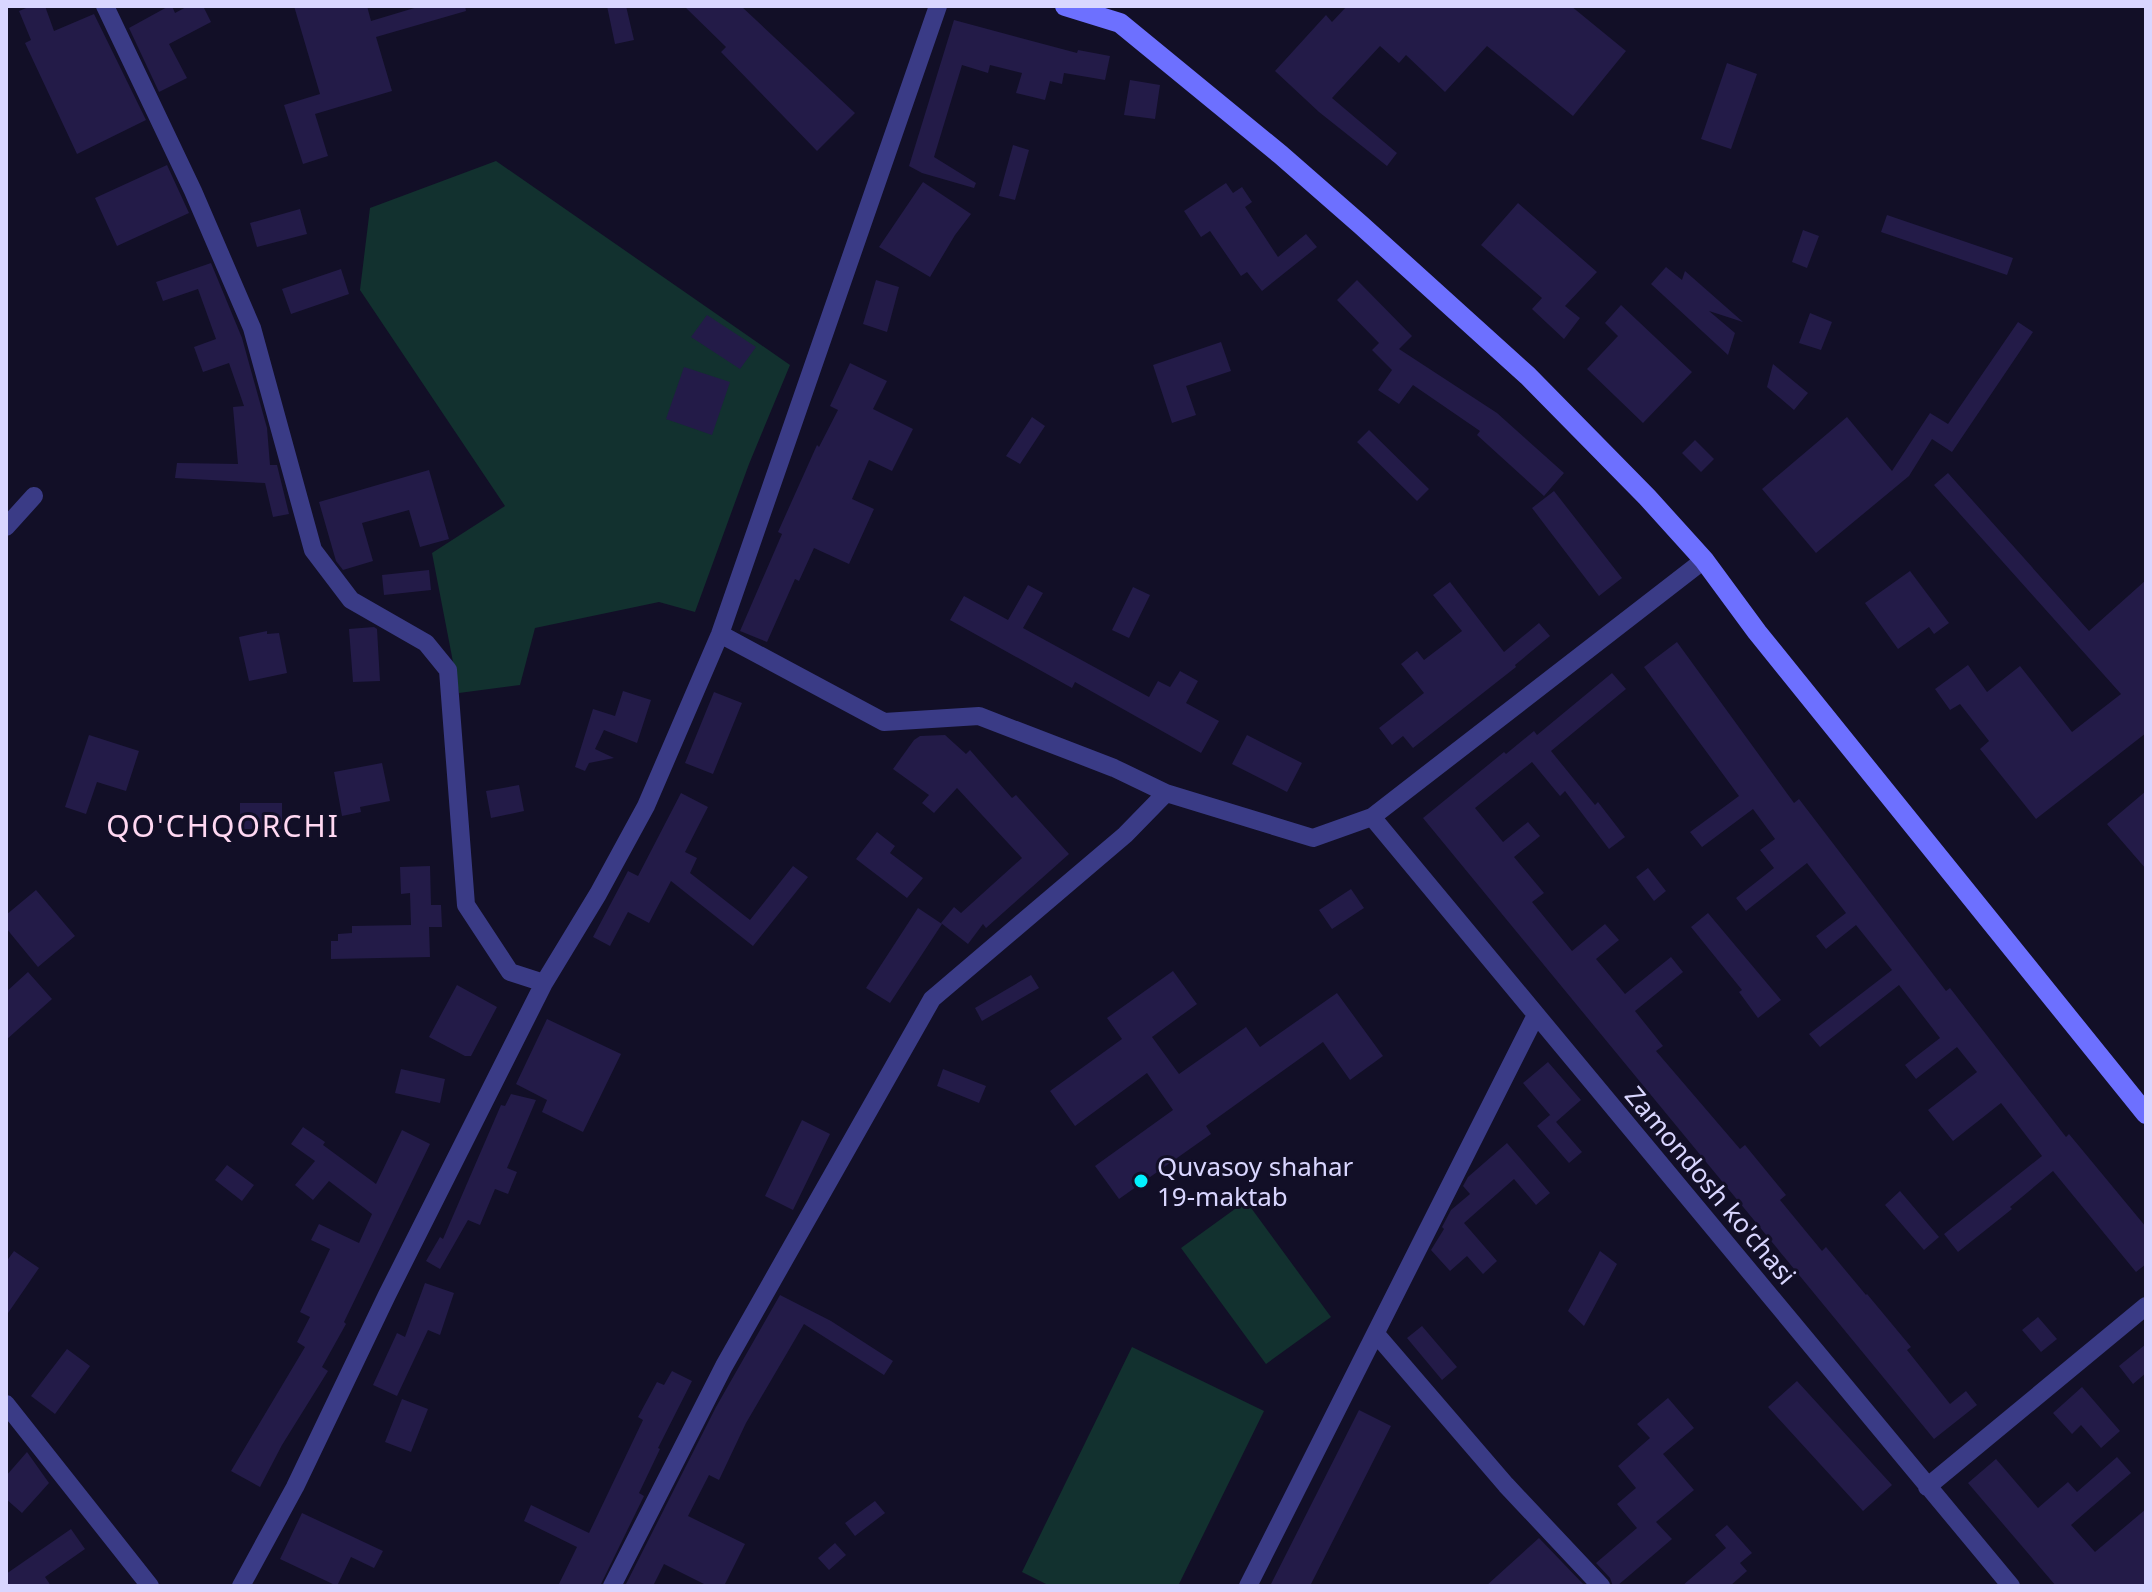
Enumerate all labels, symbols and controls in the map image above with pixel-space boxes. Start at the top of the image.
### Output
district label: QO'CHQORCHI [106,805,340,846]
street label: Zamondosh ko'chasi [1617,1078,1805,1292]
place label: Quvasoy shahar 19-maktab [1157,1148,1354,1214]
marker: Quvasoy shahar 19-maktab [1132,1172,1150,1190]

